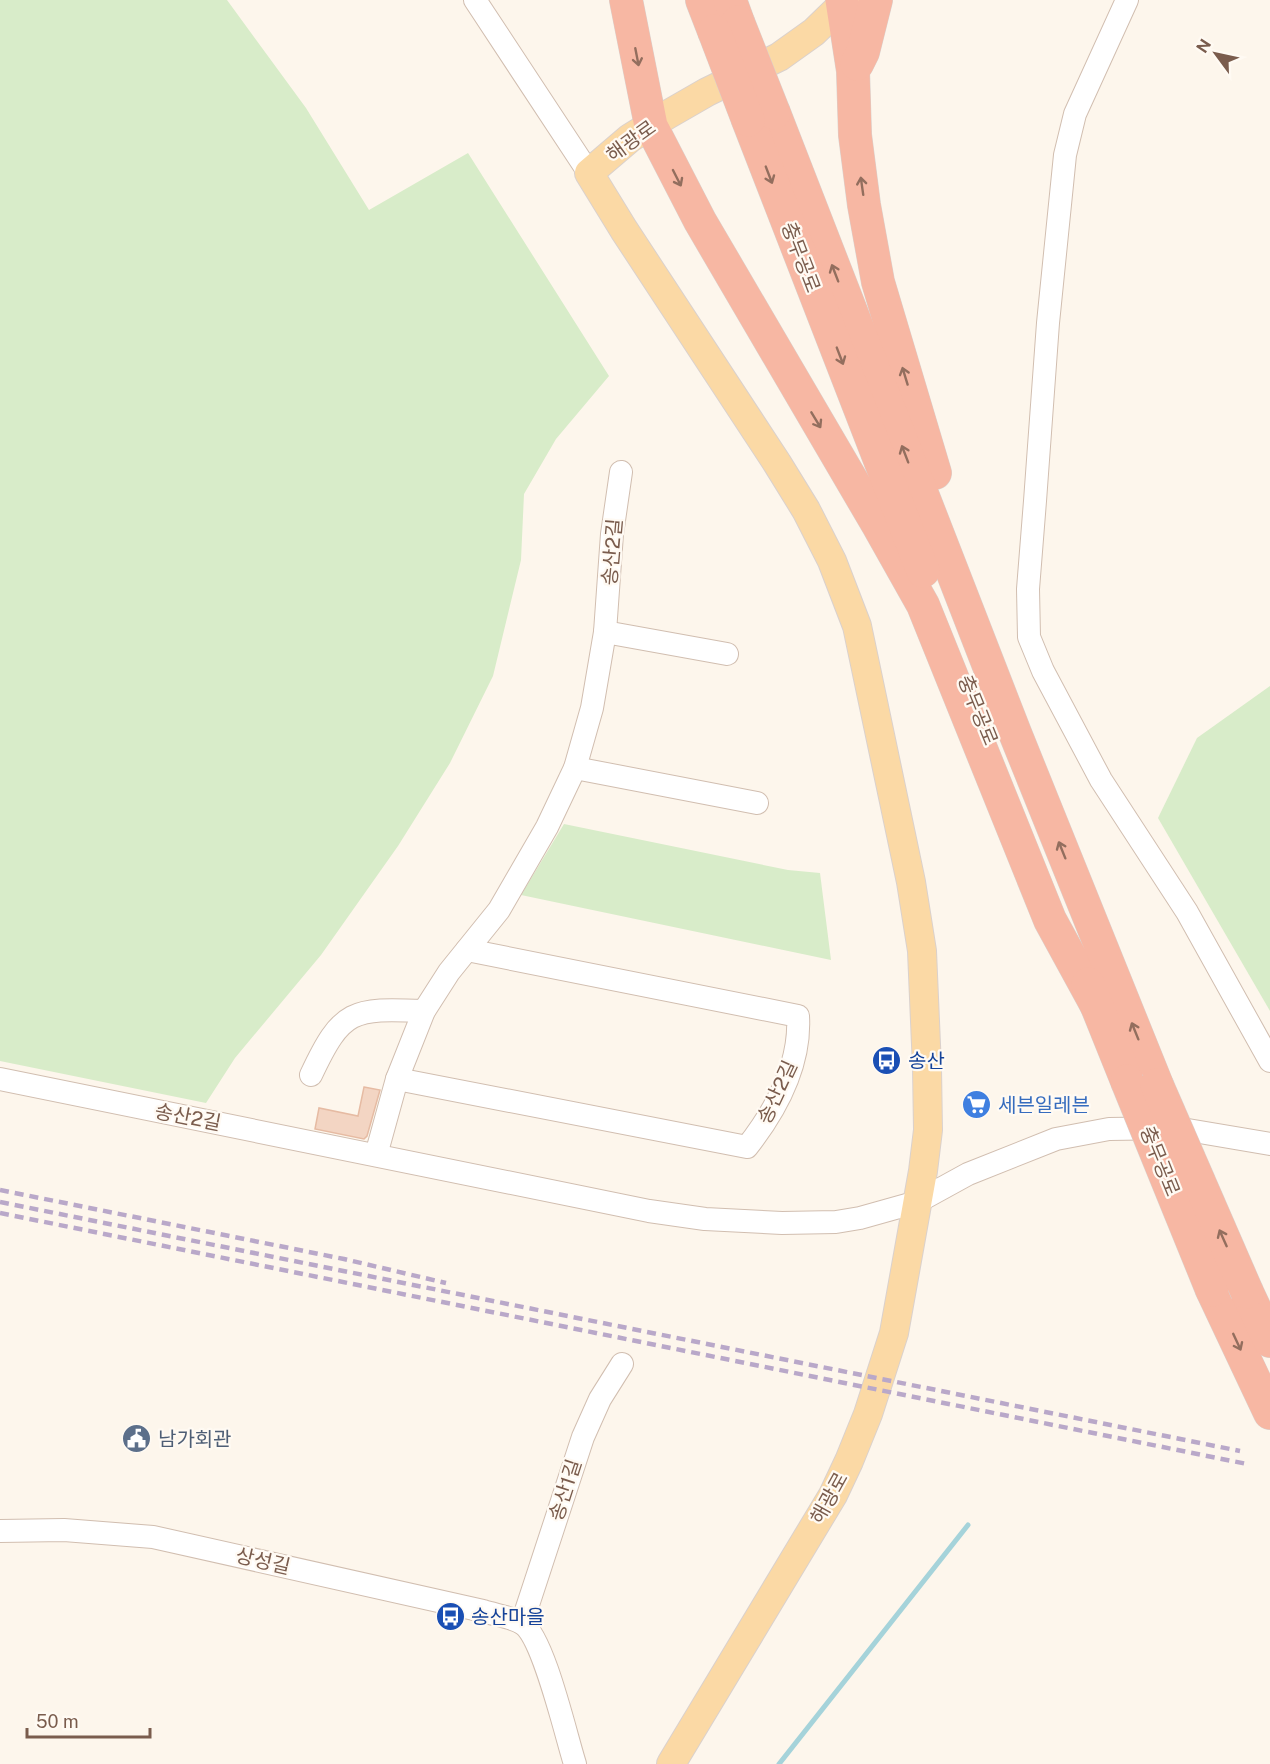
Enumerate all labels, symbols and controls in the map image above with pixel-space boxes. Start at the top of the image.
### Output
north arrow [1186,24,1246,84]
text: N [1192,36,1215,57]
one-way arrow [632,47,643,67]
street label: 해광로 [602,115,660,167]
one-way arrow [764,165,775,183]
one-way arrow [672,168,684,186]
one-way arrow [856,177,867,197]
street label: 충무공로 [777,218,825,296]
one-way arrow [829,264,840,282]
one-way arrow [835,347,846,365]
one-way arrow [899,367,910,386]
one-way arrow [810,411,822,428]
one-way arrow [899,446,910,464]
street label: 송산2길 [597,518,627,586]
street label: 충무공로 [953,671,1003,749]
one-way arrow [1056,842,1067,860]
one-way arrow [1129,1023,1140,1041]
bus stop icon: 송산 [871,1045,903,1077]
place label: 송산 [908,1049,945,1073]
street label: 송산2길 [752,1057,802,1127]
supermarket icon: 세븐일레븐 [961,1089,993,1121]
place label: 세븐일레븐 [998,1093,1090,1117]
street label: 송산2길 [153,1099,223,1135]
street label: 충무공로 [1135,1122,1185,1200]
one-way arrow [1217,1229,1228,1247]
one-way arrow [1231,1333,1243,1351]
public building icon: 남가회관 [121,1423,153,1455]
place label: 남가회관 [158,1427,232,1451]
street label: 송산1길 [544,1456,586,1524]
street label: 해광로 [805,1468,853,1528]
street label: 상성길 [233,1543,293,1579]
bus stop icon: 송산마을 [434,1601,466,1633]
place label: 송산마을 [471,1605,545,1629]
scale bar [27,1701,150,1739]
text: 50 m [36,1711,79,1732]

